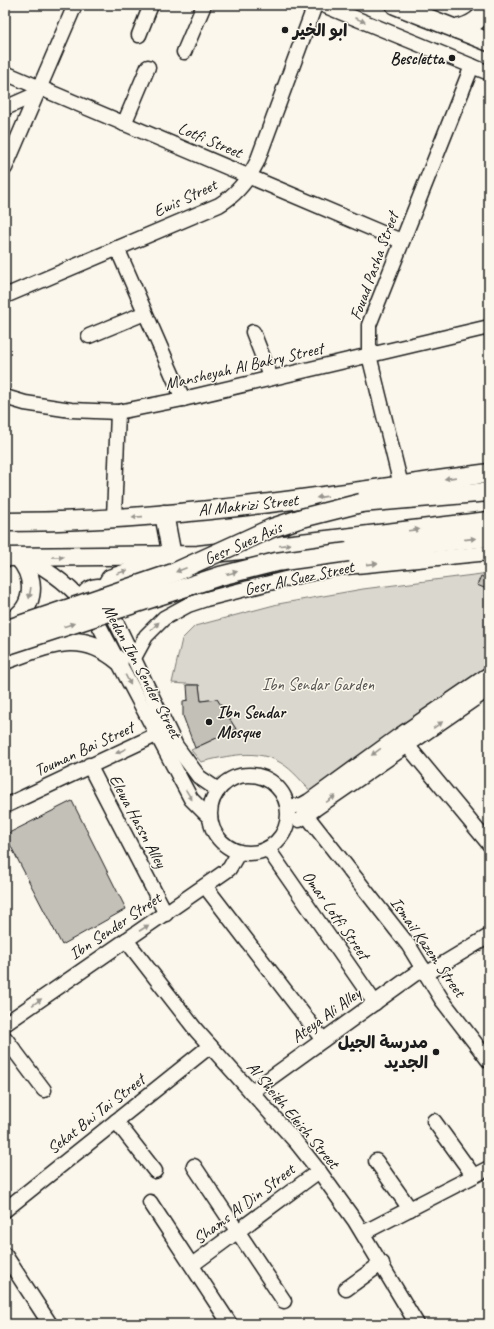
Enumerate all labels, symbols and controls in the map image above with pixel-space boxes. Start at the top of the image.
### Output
one-way arrow [354,17,366,23]
place label: ابو الخير [291,20,347,41]
marker: ابو الخير [280,25,290,35]
place label: Bescletta [390,48,446,69]
marker: Bescletta [447,53,457,63]
street label: Lotfi Street [175,117,247,164]
street label: Ewis Street [150,173,222,222]
street label: Fouad Pasha Street [345,207,404,323]
street label: Mansheyah Al Bakry Street [163,337,327,394]
one-way arrow [444,475,456,481]
street label: Al Makrizi Street [197,489,301,521]
one-way arrow [316,494,328,500]
one-way arrow [131,513,143,520]
street label: Gesr Suez Axis [201,516,286,569]
one-way arrow [408,527,421,533]
one-way arrow [464,536,476,543]
one-way arrow [279,542,291,548]
one-way arrow [52,554,65,560]
street label: Gesr Al Suez Street [242,556,358,600]
one-way arrow [366,561,378,568]
one-way arrow [174,568,186,574]
one-way arrow [116,569,128,575]
one-way arrow [227,570,239,576]
one-way arrow [27,587,33,599]
street label: Medan Ibn Sender Street [98,600,187,744]
one-way arrow [151,621,160,631]
one-way arrow [63,622,75,628]
one-way arrow [125,674,132,686]
park label: Ibn Sendar Garden [262,674,374,695]
place label: Ibn Sendar Mosque [217,702,287,743]
street label: Touman Bai Street [31,716,139,781]
marker: Ibn Sendar Mosque [204,717,214,727]
one-way arrow [433,721,443,729]
one-way arrow [115,748,126,754]
one-way arrow [371,748,382,756]
street label: Elewa Hassn Alley [105,771,172,872]
one-way arrow [185,789,192,801]
one-way arrow [326,795,337,803]
street label: Omar Lotfi Street [298,867,376,965]
street label: Ibn Sender Street [65,886,167,964]
street label: Ismail Kazem Street [386,893,472,1003]
one-way arrow [139,924,149,932]
street label: Ateya Ali Alley [287,982,366,1047]
one-way arrow [32,998,42,1006]
place label: مدرسة الجيل الجديد [338,1032,428,1073]
marker: مدرسة الجيل الجديد [431,1047,441,1057]
street label: Al Sheikh Eleish Street [242,1057,345,1175]
street label: Sekat Bni Tai Street [43,1068,151,1159]
street label: Shams Al Din Street [189,1158,301,1249]

